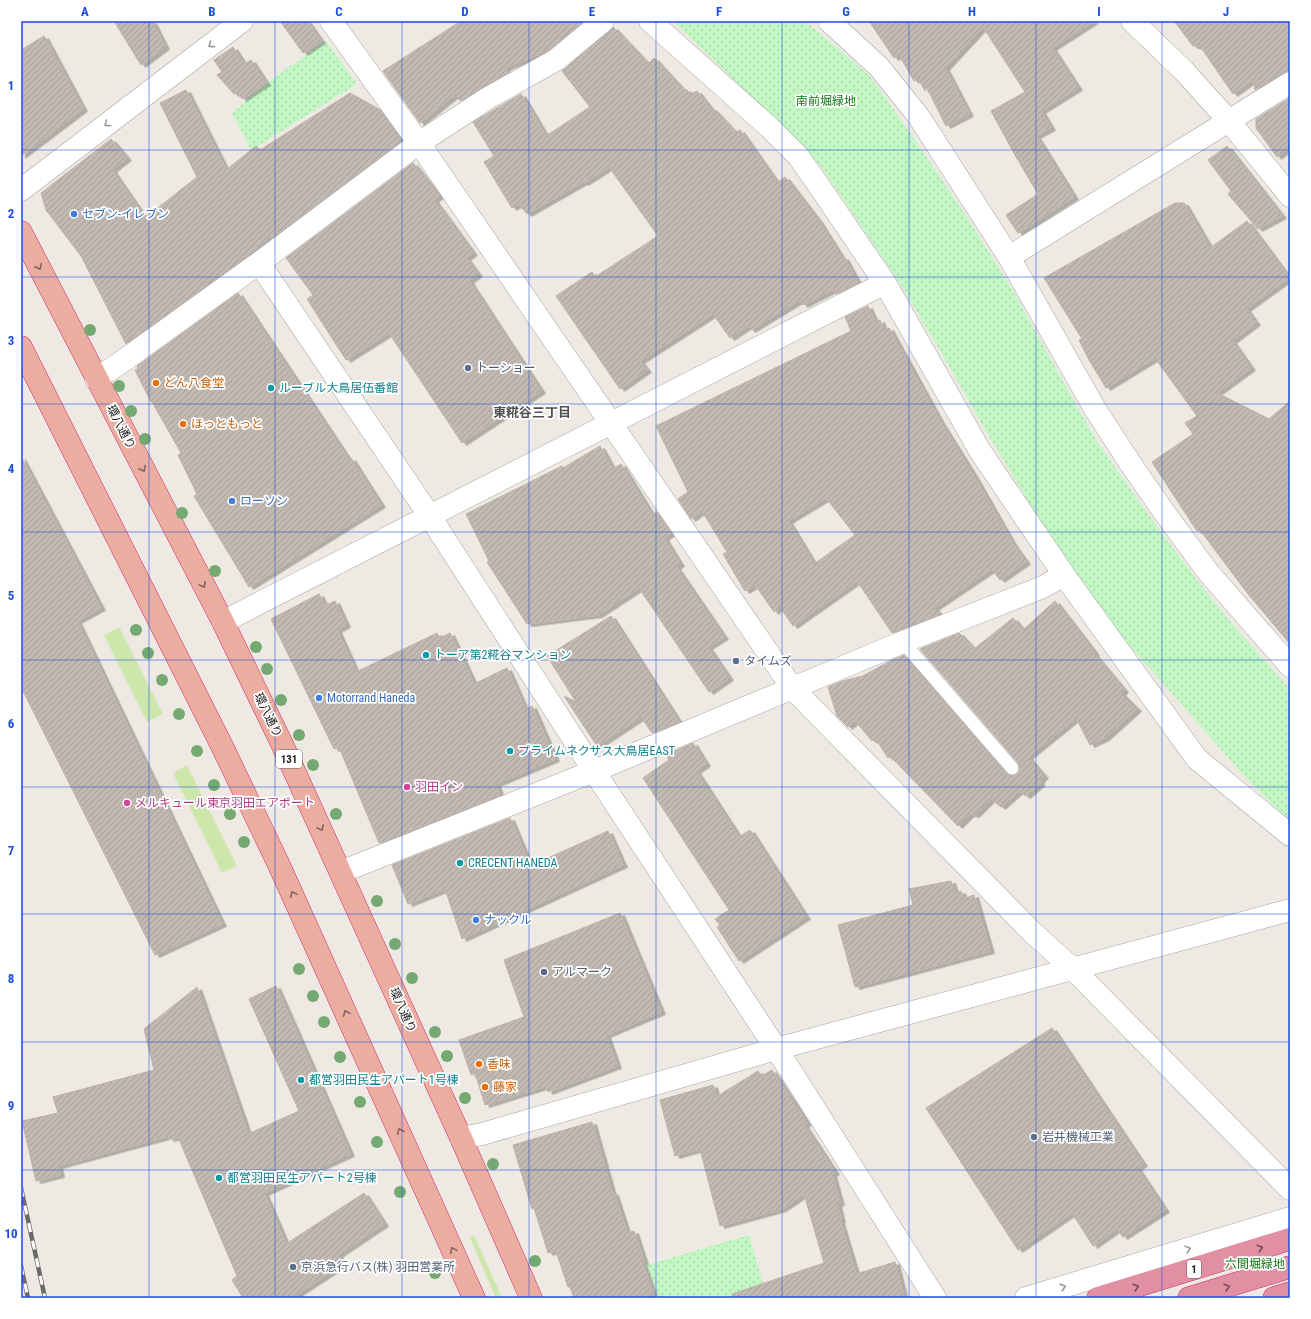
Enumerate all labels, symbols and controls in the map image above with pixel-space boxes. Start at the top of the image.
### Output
text: A [81,4,89,19]
text: B [208,4,216,19]
text: C [335,4,343,19]
text: D [461,4,469,19]
text: E [589,4,596,19]
text: F [716,4,722,19]
text: G [842,4,850,19]
text: H [968,4,976,19]
text: I [1097,4,1101,19]
text: J [1223,4,1229,19]
one-way arrow [208,40,215,47]
text: 1 [8,78,14,93]
park label: 南前堀緑地 [796,94,856,108]
one-way arrow [105,119,112,126]
text: 2 [8,206,15,221]
place label: セブン-イレブン [82,207,169,221]
marker: セブン-イレブン [69,209,79,219]
one-way arrow [34,263,42,270]
text: 3 [8,333,14,348]
place label: トーショー [476,361,536,375]
marker: トーショー [463,363,473,373]
place label: どん八食堂 [164,376,224,390]
marker: どん八食堂 [151,378,161,388]
place label: ルーブル大鳥居伍番館 [279,381,398,395]
marker: ルーブル大鳥居伍番館 [266,383,276,393]
street label: 環八通り [104,402,138,452]
district label: 東糀谷三丁目 [493,405,571,420]
place label: ほっともっと [191,417,263,431]
marker: ほっともっと [178,419,188,429]
text: 4 [8,461,15,476]
one-way arrow [139,465,146,473]
place label: ローソン [240,494,288,508]
marker: ローソン [227,496,237,506]
one-way arrow [198,581,206,588]
text: 5 [8,588,15,603]
place label: トーア第2糀谷マンション [434,648,571,662]
marker: トーア第2糀谷マンション [421,650,431,660]
place label: タイムズ [744,654,792,668]
marker: タイムズ [731,656,741,666]
street label: 環八通り [251,690,285,740]
place label: Motorrand Haneda [327,691,415,705]
marker: Motorrand Haneda [314,693,324,703]
text: 6 [8,716,15,731]
place label: プライムネクサス大鳥居EAST [518,744,675,758]
marker: プライムネクサス大鳥居EAST [505,746,515,756]
road number: 131 [276,750,302,768]
place label: 羽田イン [415,780,463,794]
marker: 羽田イン [402,782,412,792]
place label: メルキュール東京羽田エアポート [135,796,315,810]
marker: メルキュール東京羽田エアポート [122,798,132,808]
one-way arrow [316,823,324,831]
text: 7 [8,843,15,858]
place label: CRECENT HANEDA [468,856,558,870]
marker: CRECENT HANEDA [455,858,465,868]
one-way arrow [289,891,297,898]
place label: ナックル [484,913,532,927]
marker: ナックル [471,915,481,925]
place label: アルマーク [552,965,612,979]
marker: アルマーク [539,967,549,977]
text: 8 [8,971,14,986]
street label: 環八通り [387,985,419,1035]
one-way arrow [343,1009,351,1017]
place label: 香味 [487,1057,511,1071]
marker: 香味 [474,1059,484,1069]
place label: 都営羽田民生アパート1号棟 [309,1073,459,1087]
marker: 都営羽田民生アパート1号棟 [296,1075,306,1085]
place label: 藤家 [493,1080,517,1094]
marker: 藤家 [480,1082,490,1092]
text: 9 [8,1098,14,1113]
one-way arrow [397,1128,405,1135]
place label: 岩井機械工業 [1042,1130,1114,1144]
marker: 岩井機械工業 [1029,1132,1039,1142]
place label: 都営羽田民生アパート2号棟 [227,1171,377,1185]
marker: 都営羽田民生アパート2号棟 [214,1173,224,1183]
text: 10 [4,1226,18,1241]
one-way arrow [1256,1244,1263,1253]
one-way arrow [1184,1245,1191,1254]
one-way arrow [450,1246,458,1254]
park label: 六間堀緑地 [1225,1257,1285,1271]
place label: 京浜急行バス(株) 羽田営業所 [301,1260,455,1274]
road number: 1 [1187,1260,1201,1278]
marker: 京浜急行バス(株) 羽田営業所 [288,1262,298,1272]
one-way arrow [1060,1283,1067,1292]
one-way arrow [1132,1283,1139,1291]
one-way arrow [1223,1283,1230,1292]

